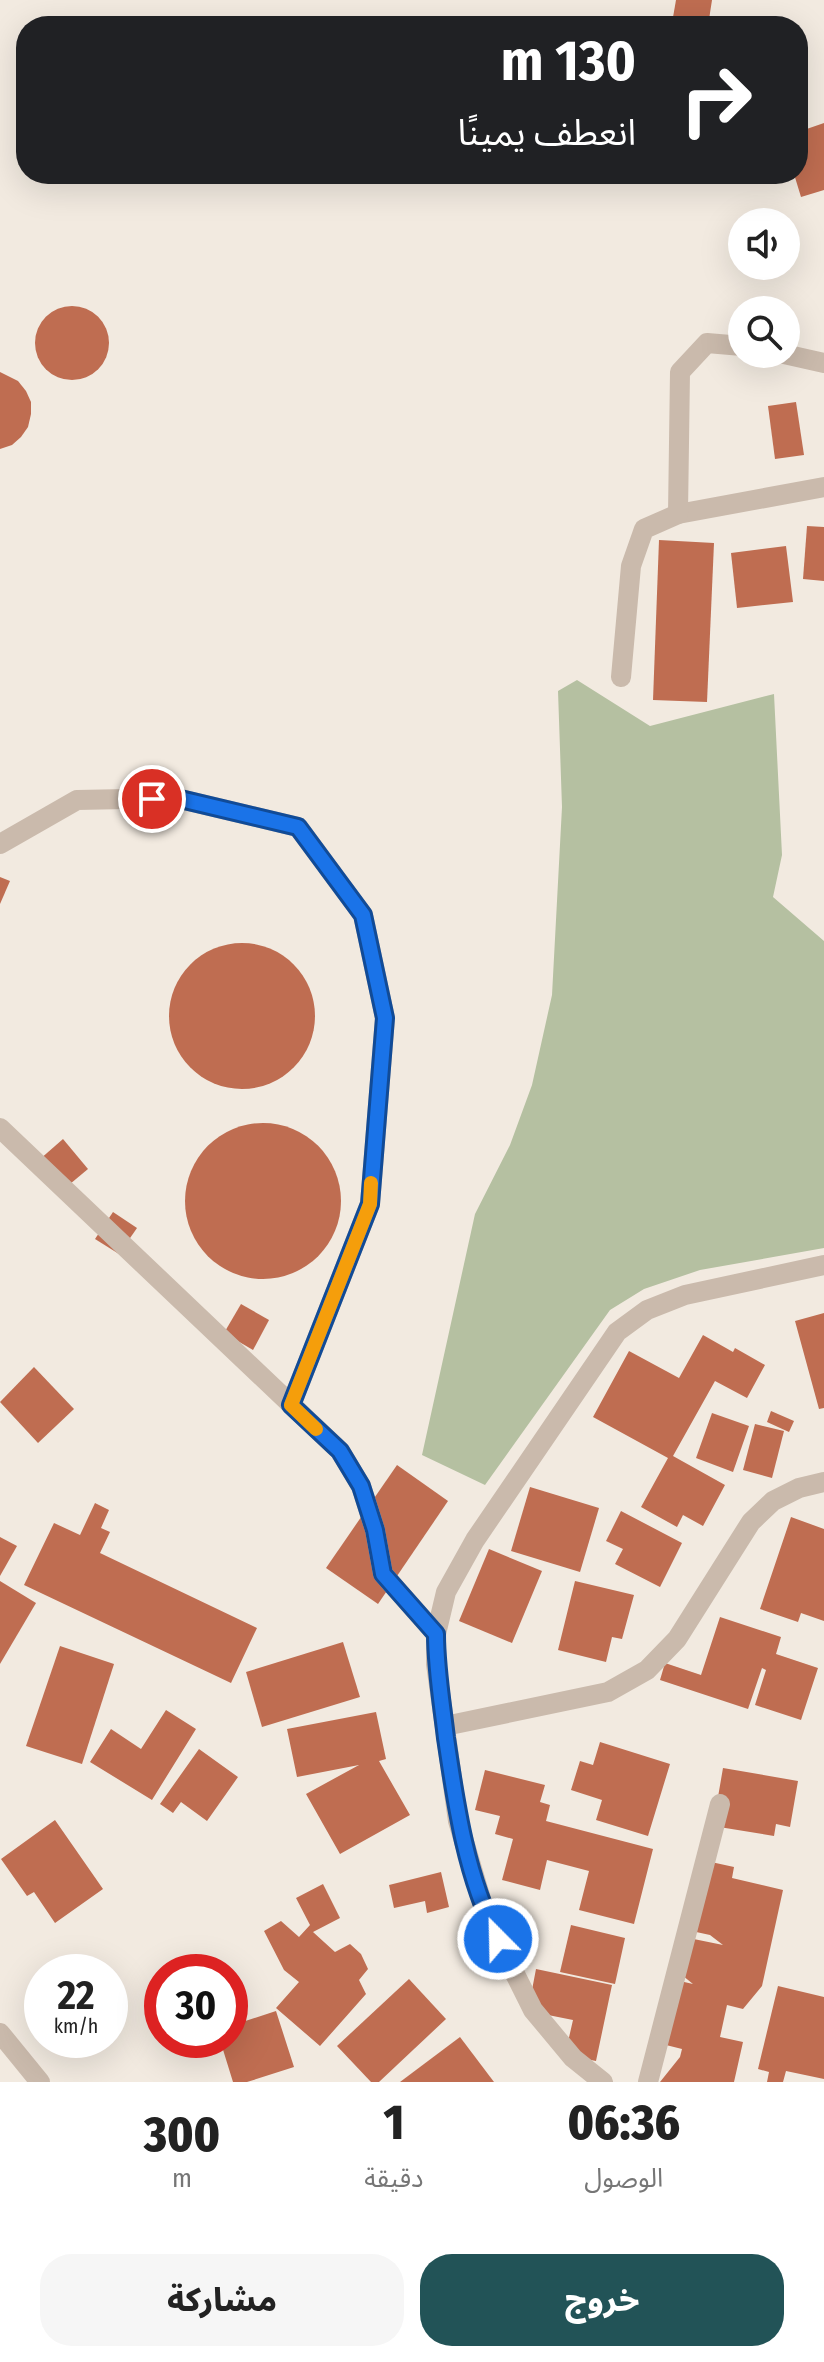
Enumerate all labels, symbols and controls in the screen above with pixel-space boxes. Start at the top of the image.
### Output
text: 130 m [501,28,636,95]
icon: right [664,48,768,152]
text: انعطف يمينًا [458,111,636,155]
map controls [728,208,800,368]
button: sound [728,208,800,280]
button: search [728,296,800,368]
pin [118,765,186,833]
icon: arrive [130,777,174,821]
position arrow [456,1897,540,1981]
speed limit sign: 30 [144,1954,248,2058]
text: 22 [57,1972,95,2020]
text: km/h [54,2014,98,2038]
text: 1 [383,2094,404,2152]
text: 06:36 [567,2094,680,2152]
text: 300 [144,2106,220,2164]
text: m [172,2163,192,2194]
text: دقيقة [364,2163,423,2194]
text: الوصول [584,2163,663,2194]
button: مشاركة [40,2254,404,2346]
button: خروج [420,2254,784,2346]

